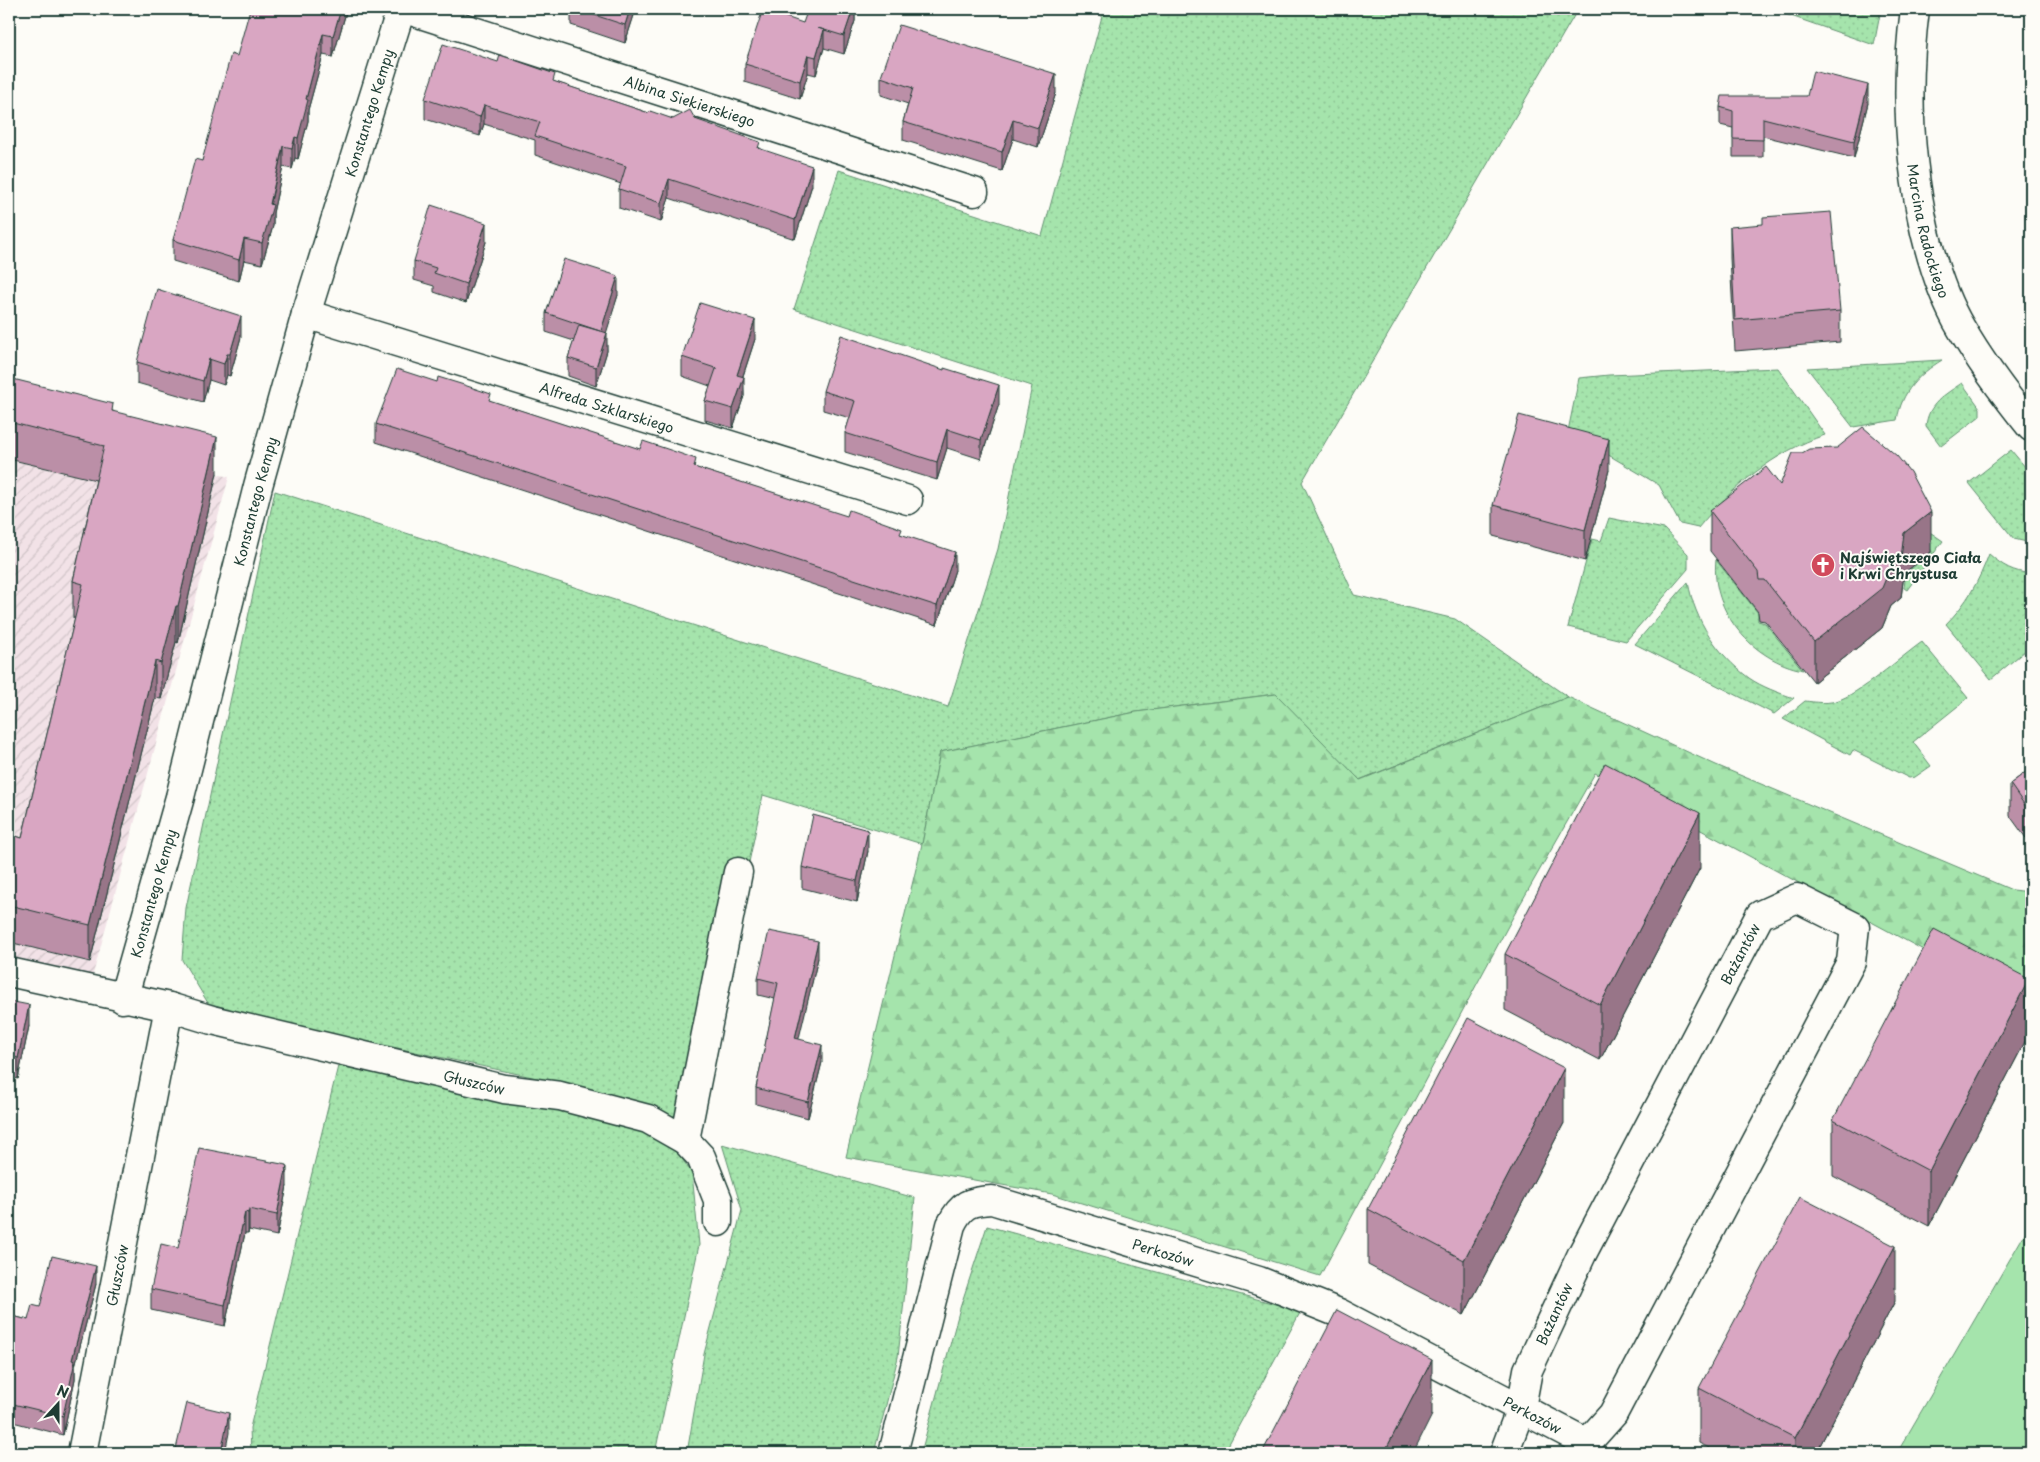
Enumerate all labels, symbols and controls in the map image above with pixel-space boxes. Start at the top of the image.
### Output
street label: Konstantego Kempy [339,46,399,179]
street label: Albina Siekierskiego [621,70,758,131]
street label: Marcina Radockiego [1903,162,1955,301]
street label: Alfreda Szklarskiego [537,376,677,438]
street label: Konstantego Kempy [228,434,282,568]
place label: Najświętszego Ciała i Krwi Chrystusa [1840,547,1982,584]
church icon: Najświętszego Ciała i Krwi Chrystusa [1810,552,1836,578]
street label: Konstantego Kempy [125,826,181,960]
street label: Bażantów [1715,920,1765,988]
street label: Głuszców [441,1065,507,1099]
street label: Perkozów [1130,1233,1197,1271]
street label: Głuszców [100,1243,133,1308]
street label: Bażantów [1530,1279,1578,1349]
north arrow [32,1380,82,1430]
text: N [54,1380,72,1403]
street label: Perkozów [1500,1391,1566,1439]

